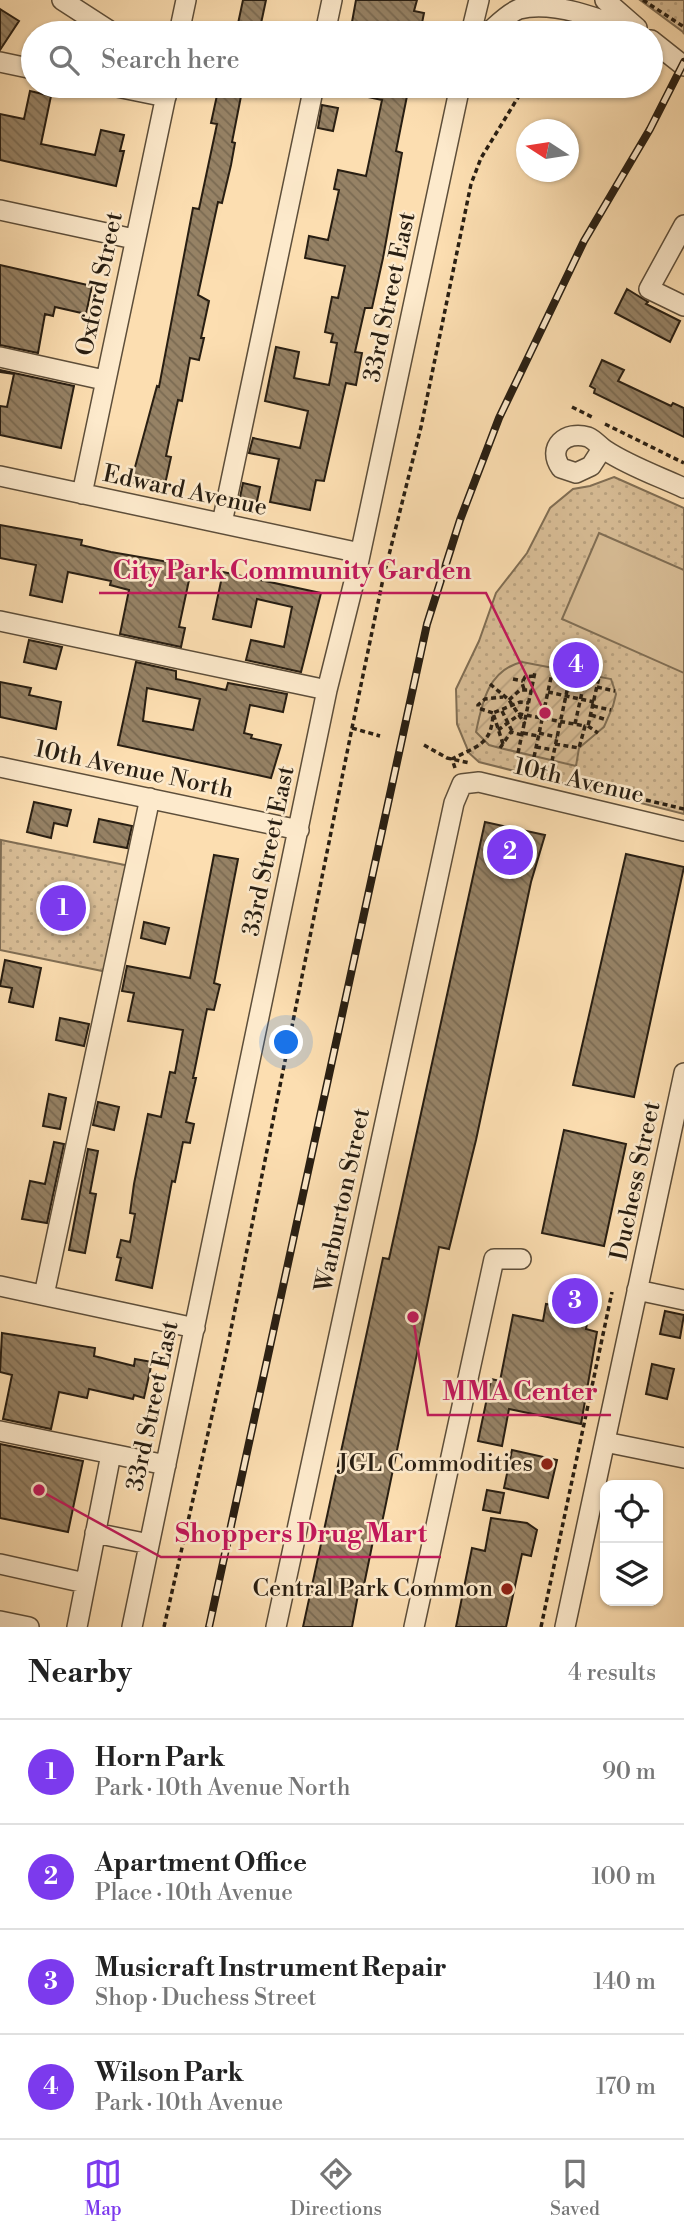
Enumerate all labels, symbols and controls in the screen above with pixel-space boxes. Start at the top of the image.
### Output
search box [21,21,663,98]
icon: search [45,41,83,79]
text: Search here [101,44,240,76]
north arrow [516,119,579,182]
street label: Oxford Street [70,209,130,359]
street label: 33rd Street East [357,209,423,385]
street label: Edward Avenue [100,459,270,523]
callout: City Park Community Garden [99,546,486,593]
text: City Park Community Garden [113,555,471,587]
pin: 4 [553,639,599,691]
street label: 10th Avenue North [32,734,236,806]
street label: 10th Avenue [511,751,647,811]
street label: 33rd Street East [236,763,302,939]
pin: 2 [487,826,533,878]
pin: 1 [40,882,86,934]
your location [269,1025,303,1059]
street label: Duchess Street [605,1098,668,1263]
street label: Warburton Street [309,1105,377,1296]
pin: 3 [552,1275,598,1327]
street label: 33rd Street East [120,1318,186,1494]
callout: MMA Center [428,1368,611,1415]
text: MMA Center [442,1376,598,1408]
place label: JGL Commodities [337,1449,533,1479]
marker: JGL Commodities [539,1456,555,1472]
map controls [600,1480,663,1606]
button: locate [600,1480,663,1543]
callout: Shoppers Drug Mart [161,1510,441,1557]
text: Shoppers Drug Mart [175,1518,428,1550]
button: layers [600,1543,663,1606]
place label: Central Park Common [252,1574,493,1604]
marker: Central Park Common [499,1581,515,1597]
text: Nearby [28,1654,132,1692]
text: 4 results [568,1659,656,1687]
text: Horn Park [95,1742,225,1774]
text: 1 [45,1758,57,1786]
text: 90 m [602,1758,656,1786]
text: Park · 10th Avenue North [95,1774,350,1802]
text: Apartment Office [95,1847,307,1879]
text: 2 [44,1863,58,1891]
text: 100 m [591,1863,656,1891]
text: Place · 10th Avenue [95,1879,293,1907]
text: Musicraft Instrument Repair [95,1952,447,1984]
text: 3 [44,1968,58,1996]
text: 140 m [593,1968,656,1996]
text: Shop · Duchess Street [95,1984,317,2012]
text: Wilson Park [95,2057,244,2089]
text: 4 [43,2073,59,2101]
text: 170 m [596,2073,656,2101]
text: Park · 10th Avenue [95,2089,283,2117]
tab: Map [84,2155,122,2221]
tab: Directions [290,2155,382,2221]
tab: Saved [550,2155,600,2221]

